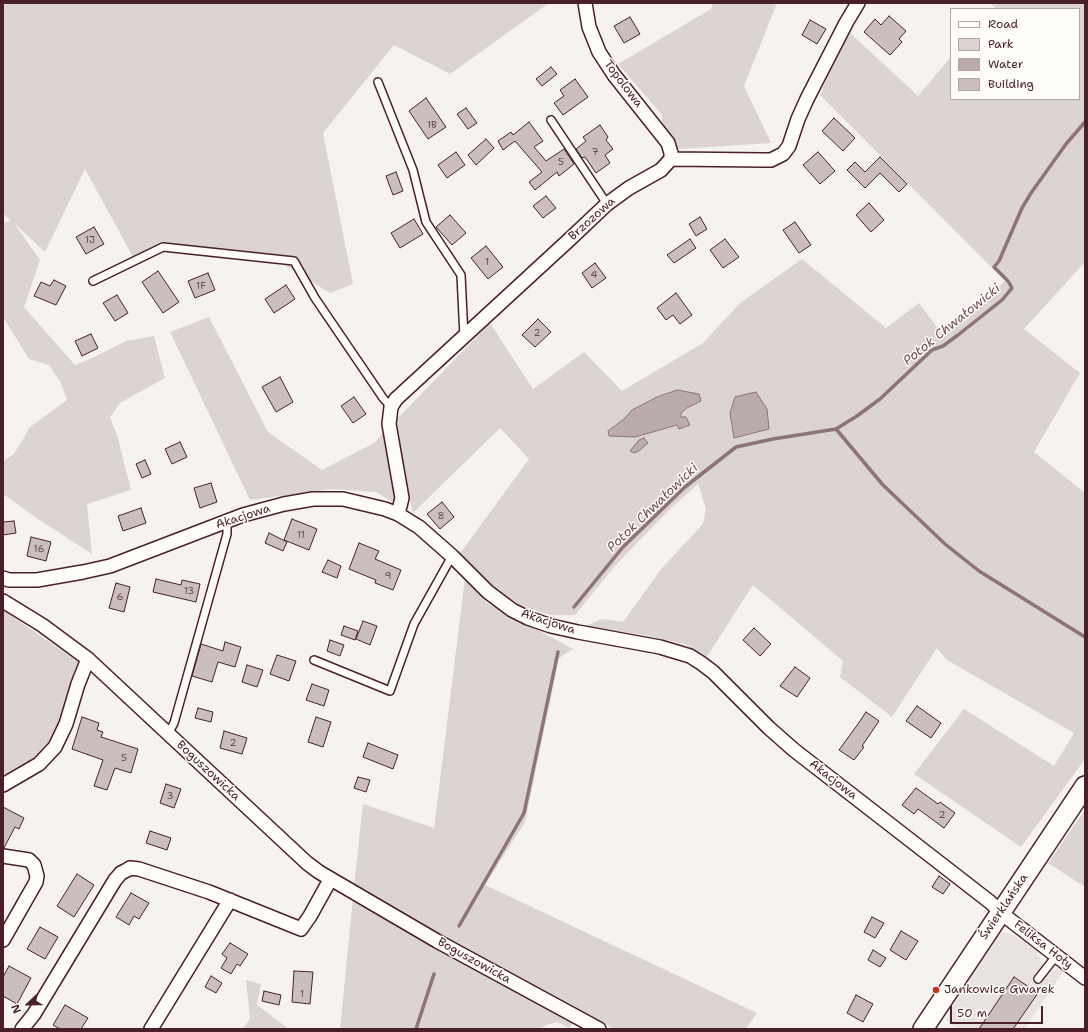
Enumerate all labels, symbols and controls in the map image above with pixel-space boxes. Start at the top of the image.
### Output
legend [950,8,1080,100]
text: Road [988,16,1018,32]
text: Park [988,36,1014,52]
text: Water [988,56,1023,72]
street label: Topolowa [601,57,645,111]
text: Building [988,76,1034,92]
house number: 1B [427,119,437,131]
house number: 7 [592,146,598,158]
house number: 5 [558,156,564,168]
street label: Brzozowa [566,194,618,244]
house number: 1J [85,234,95,246]
house number: 1 [485,256,489,268]
house number: 4 [591,269,597,281]
house number: 1F [196,280,206,292]
water label: Potok Chwałowicki [900,281,1004,369]
house number: 2 [534,327,540,339]
water label: Potok Chwałowicki [604,461,702,555]
street label: Akacjowa [214,501,272,533]
house number: 8 [438,510,444,522]
house number: 11 [297,529,305,541]
house number: 16 [34,543,44,555]
house number: 9 [385,570,391,582]
house number: 13 [184,585,194,597]
house number: 6 [117,591,123,603]
street label: Akacjowa [519,606,577,638]
house number: 2 [230,737,236,749]
street label: Boguszowicka [173,738,243,804]
house number: 5 [121,752,127,764]
street label: Akacjowa [806,757,860,803]
house number: 3 [167,790,173,802]
house number: 2 [939,809,945,821]
street label: Świerklańska [977,871,1031,943]
street label: Feliksa Hoły [1011,918,1075,972]
street label: Boguszowicka [435,935,513,987]
place label: Jankowice Gwarek [944,983,1055,997]
north arrow [8,984,48,1024]
marker: Jankowice Gwarek [931,985,941,995]
house number: 1 [300,988,304,1000]
scale bar [952,998,1045,1024]
text: N [8,1002,25,1016]
text: 50 m [957,1005,987,1021]

